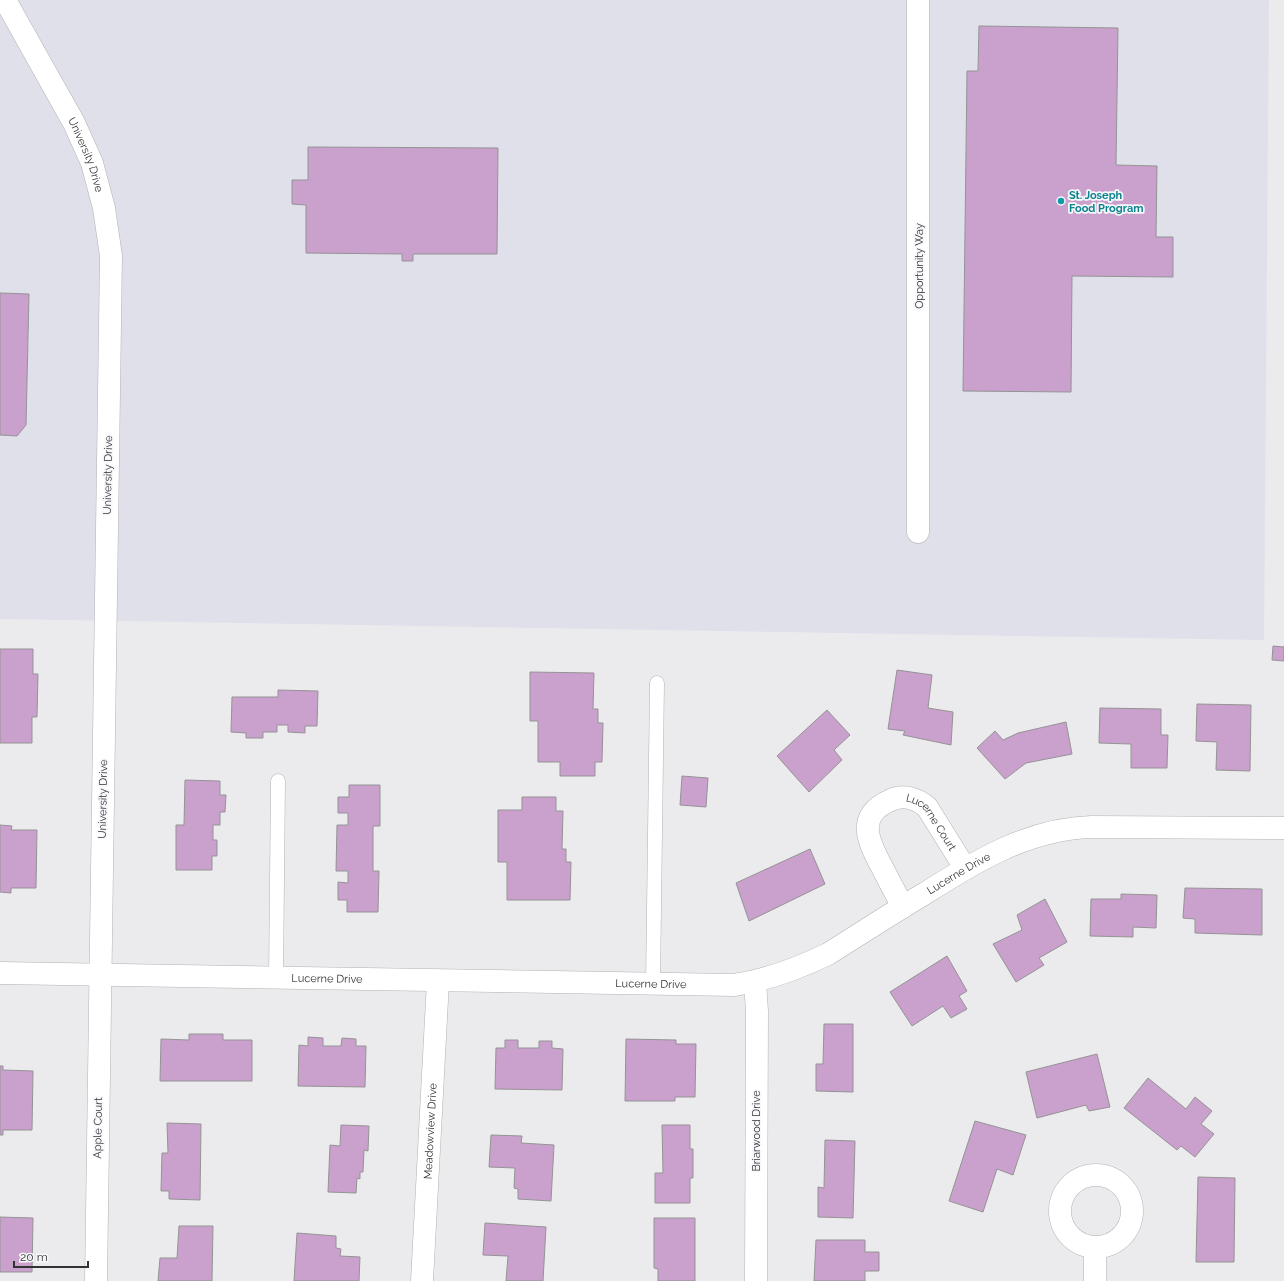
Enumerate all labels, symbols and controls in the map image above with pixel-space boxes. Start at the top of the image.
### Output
street label: University Drive [66,115,106,194]
place label: St. Joseph Food Program [1069,189,1144,215]
marker: St. Joseph Food Program [1056,196,1066,206]
street label: Opportunity Way [913,223,926,309]
street label: University Drive [101,435,115,515]
street label: University Drive [96,759,110,839]
street label: Lucerne Court [905,791,959,853]
street label: Lucerne Drive [925,849,993,897]
street label: Lucerne Drive [291,971,363,985]
street label: Lucerne Drive [615,977,687,991]
street label: Meadowview Drive [421,1082,439,1180]
street label: Briarwood Drive [750,1090,763,1172]
street label: Apple Court [91,1097,105,1159]
scale bar [14,1243,88,1269]
text: 20 m [20,1250,48,1264]

